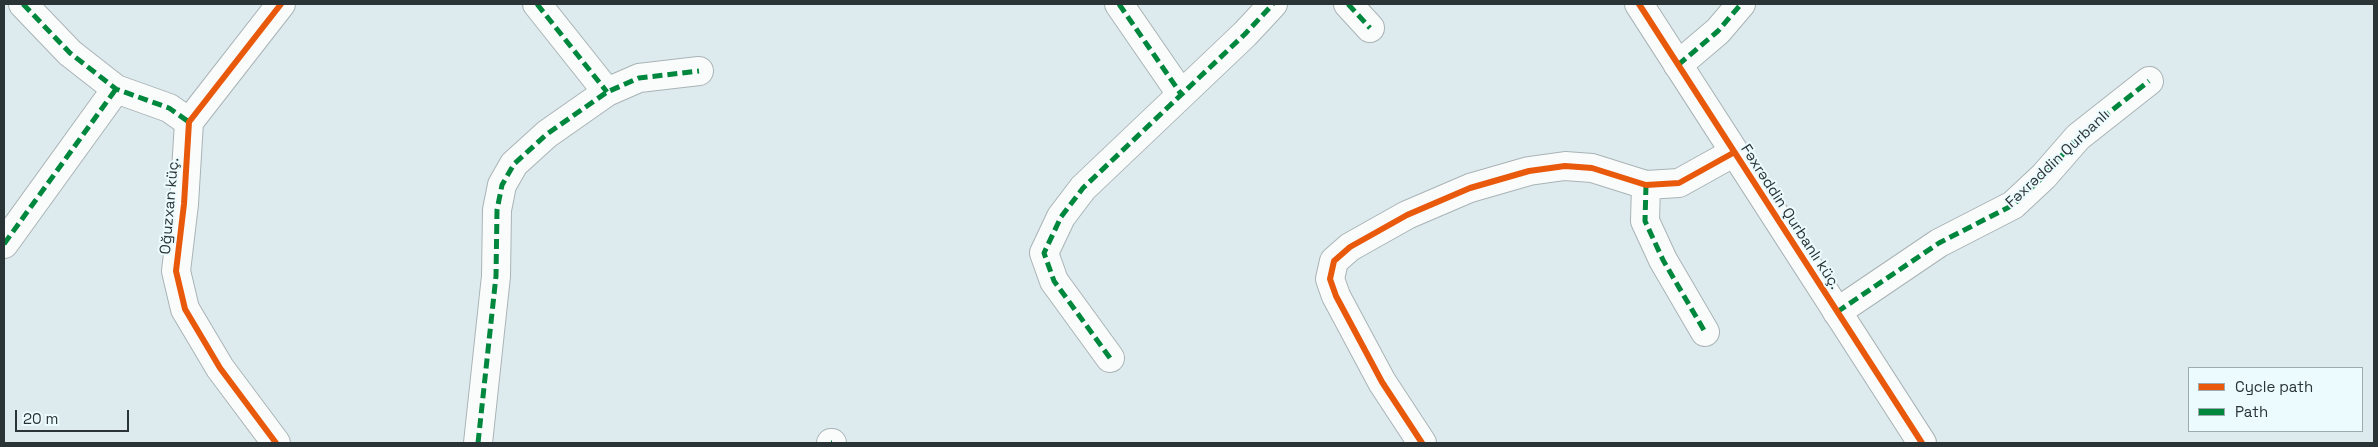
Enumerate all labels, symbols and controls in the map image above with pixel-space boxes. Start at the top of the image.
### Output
street label: Fəxrəddin Qurbanlı [2002,106,2114,212]
street label: Fəxrəddin Qurbanlı küç. [1736,141,1844,293]
street label: Oğuzxan küç. [157,157,183,255]
legend [2188,367,2363,432]
text: Cycle path [2235,377,2313,396]
scale bar [18,400,131,432]
text: Path [2235,402,2268,421]
text: 20 m [23,409,58,428]

